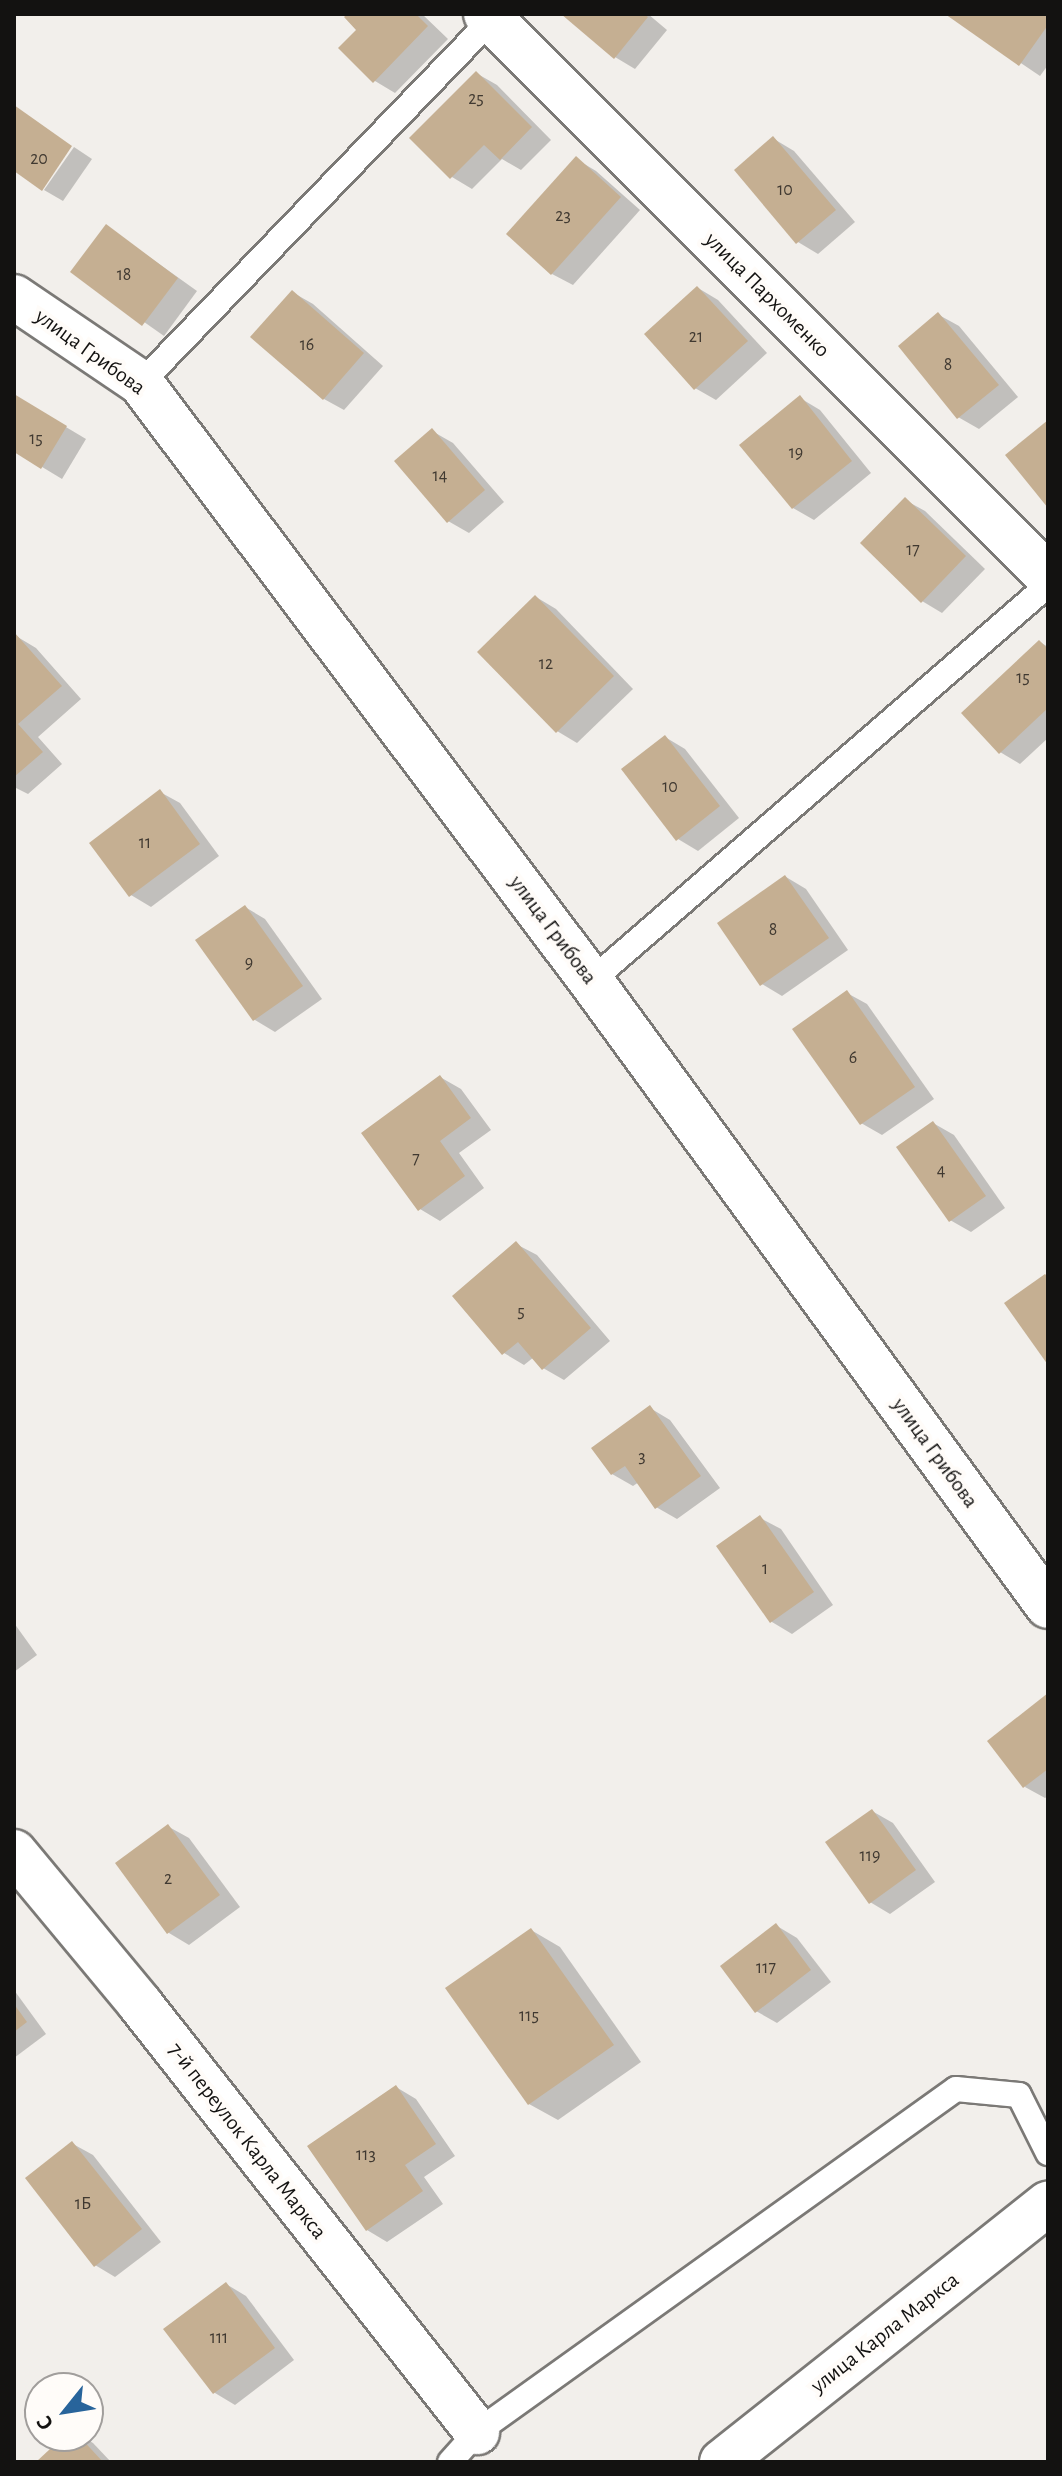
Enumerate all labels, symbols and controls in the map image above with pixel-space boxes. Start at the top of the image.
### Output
house number: 25 [468,88,484,110]
house number: 20 [30,148,48,170]
house number: 10 [777,179,793,201]
house number: 23 [555,205,571,227]
street label: улица Пархоменко [699,227,835,363]
house number: 18 [117,264,131,286]
street label: улица Грибова [30,303,150,401]
house number: 21 [689,326,703,348]
house number: 16 [300,334,314,356]
house number: 8 [944,354,952,376]
house number: 15 [29,428,43,450]
house number: 19 [789,442,803,464]
house number: 14 [433,465,447,487]
house number: 17 [906,539,920,561]
house number: 12 [539,653,553,675]
house number: 15 [1016,667,1030,689]
house number: 10 [662,776,678,798]
house number: 11 [139,832,151,854]
street label: улица Грибова [503,870,603,990]
house number: 8 [769,919,777,941]
house number: 9 [245,952,253,974]
house number: 6 [849,1047,857,1069]
house number: 7 [412,1148,420,1170]
house number: 4 [937,1160,945,1182]
house number: 5 [517,1301,525,1323]
street label: улица Грибова [886,1393,984,1513]
house number: 3 [638,1446,646,1468]
house number: 1 [762,1558,768,1580]
house number: 119 [860,1845,880,1867]
house number: 2 [164,1868,172,1890]
house number: 117 [756,1957,776,1979]
house number: 115 [519,2005,539,2027]
street label: 7-й переулок Карла Маркса [162,2037,332,2245]
house number: 113 [356,2144,376,2166]
house number: 1Б [75,2193,91,2215]
street label: улица Карла Маркса [806,2267,964,2399]
house number: 111 [210,2327,228,2349]
north arrow [24,2372,104,2452]
text: С [32,2412,58,2434]

